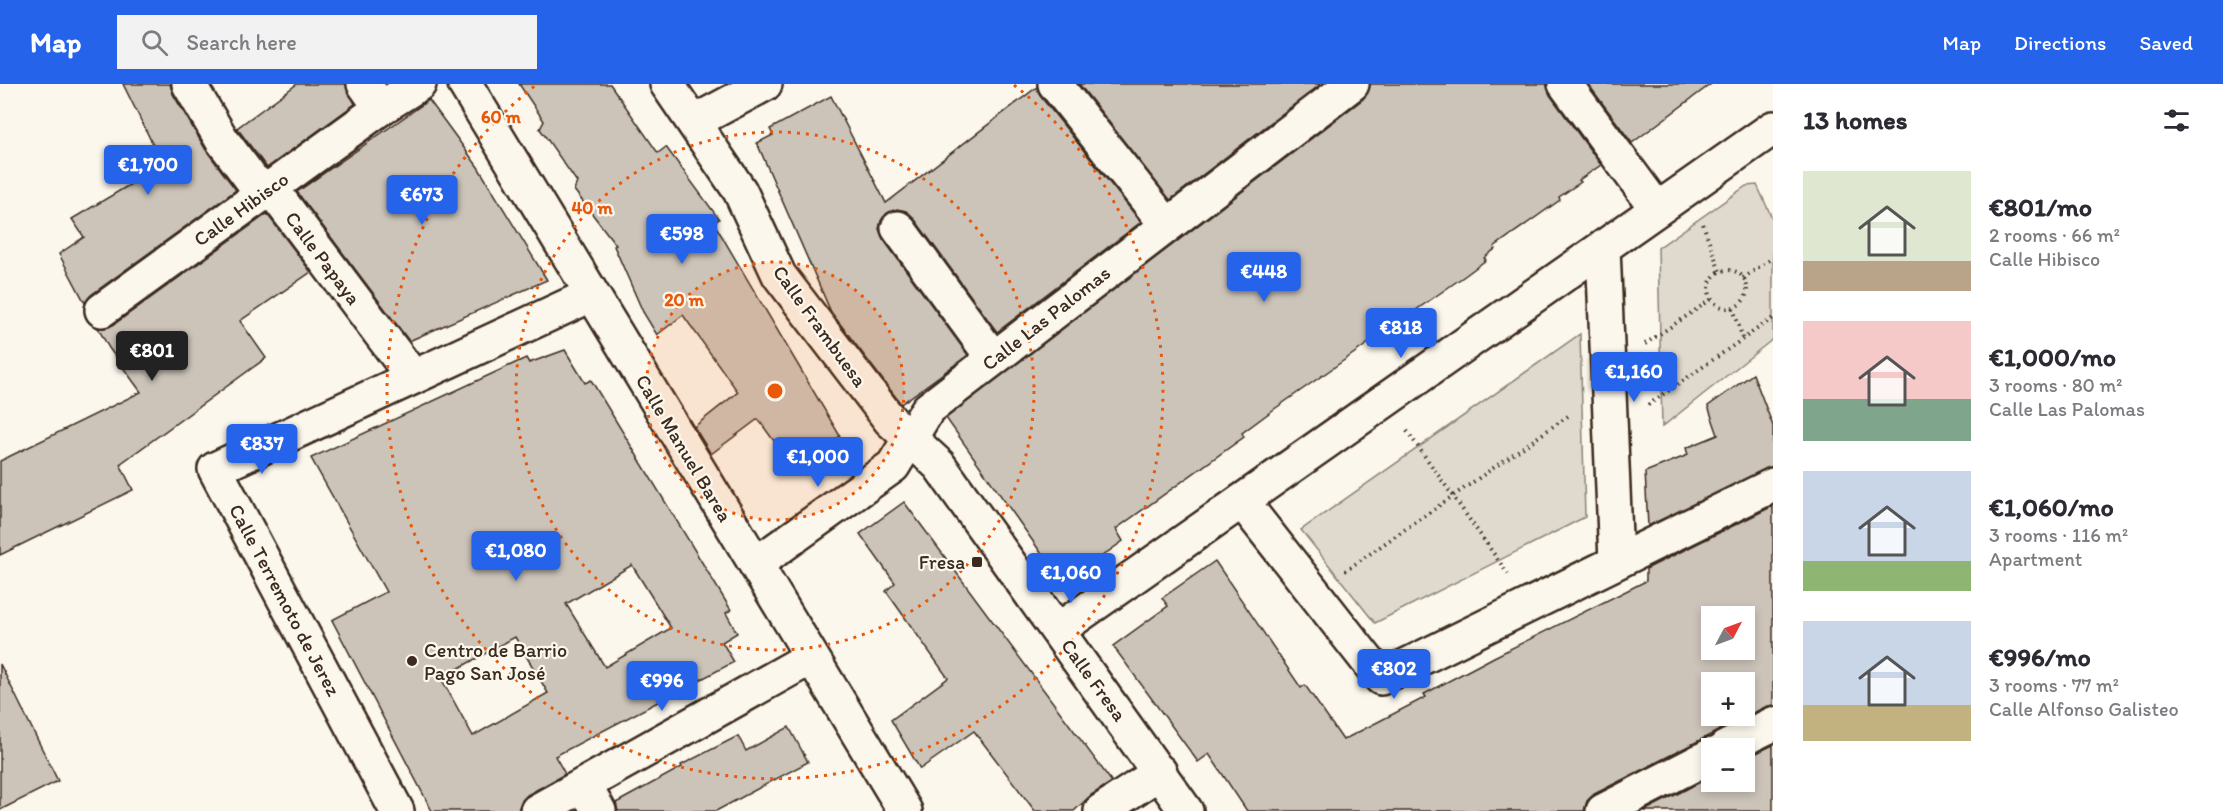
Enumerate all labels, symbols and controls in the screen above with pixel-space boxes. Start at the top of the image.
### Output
search box [117,15,537,69]
text: Map [30,25,81,59]
icon: search [138,26,171,59]
text: Search here [186,29,297,56]
text: Map [1943,30,1981,55]
text: Directions [2014,30,2106,55]
text: Saved [2139,30,2193,55]
text: 13 homes [1803,104,1907,136]
icon: filters [2160,104,2193,137]
text: 60 m [481,106,522,128]
pin: €1,700 [99,145,197,196]
text: €1,700 [118,152,178,176]
street label: Calle Hibisco [189,167,293,251]
pin: €673 [386,175,458,226]
text: €673 [401,182,443,206]
text: €801/mo [1989,191,2092,223]
icon: home [1851,195,1923,267]
text: 40 m [571,197,613,219]
street label: Calle Papaya [280,207,366,309]
pin: €598 [646,214,718,265]
text: €598 [660,221,704,245]
text: 2 rooms · 66 m² [1989,223,2120,247]
text: Calle Hibisco [1989,247,2100,271]
pin: €448 [1228,252,1300,303]
text: €448 [1241,259,1287,283]
street label: Calle Frambuesa [768,261,873,392]
street label: Calle Las Palomas [977,261,1115,375]
text: 20 m [664,289,705,311]
pin: €818 [1365,308,1437,359]
text: €818 [1380,315,1422,339]
pin: €801 [116,331,188,382]
text: €801 [130,338,174,362]
text: €1,000/mo [1989,341,2116,373]
icon: home [1851,345,1923,417]
pin: €1,160 [1585,352,1683,403]
text: €1,160 [1605,359,1663,383]
street label: Calle Manuel Barea [631,370,737,526]
text: 3 rooms · 80 m² [1989,373,2122,397]
centre of rings [765,381,785,401]
text: Calle Las Palomas [1989,397,2145,421]
pin: €837 [226,424,298,475]
text: €837 [240,431,284,455]
pin: €1,000 [769,437,867,488]
text: €1,000 [787,444,849,468]
text: €1,060/mo [1989,491,2114,523]
icon: home [1851,495,1923,567]
street label: Calle Terremoto de Jerez [224,500,346,701]
text: 3 rooms · 116 m² [1989,523,2128,547]
pin: €1,080 [467,531,565,582]
text: €1,080 [485,538,547,562]
text: Apartment [1989,547,2082,571]
place label: Fresa [919,550,965,574]
pin: €1,060 [1022,553,1120,604]
marker: Fresa [970,555,984,569]
text: €1,060 [1041,560,1101,584]
north arrow [1701,606,1755,660]
map controls [1701,606,1755,792]
street label: Calle Fresa [1056,634,1132,726]
place label: Centro de Barrio Pago San José [424,638,567,685]
text: €996/mo [1989,641,2091,673]
icon: home [1851,645,1923,717]
pin: €802 [1358,649,1430,700]
marker: Centro de Barrio Pago San José [405,654,419,668]
text: €802 [1371,656,1417,680]
pin: €996 [626,661,698,712]
text: €996 [641,668,683,692]
button: + [1701,672,1755,726]
text: 3 rooms · 77 m² [1989,673,2119,697]
text: Calle Alfonso Galisteo [1989,697,2179,721]
button: − [1701,738,1755,792]

